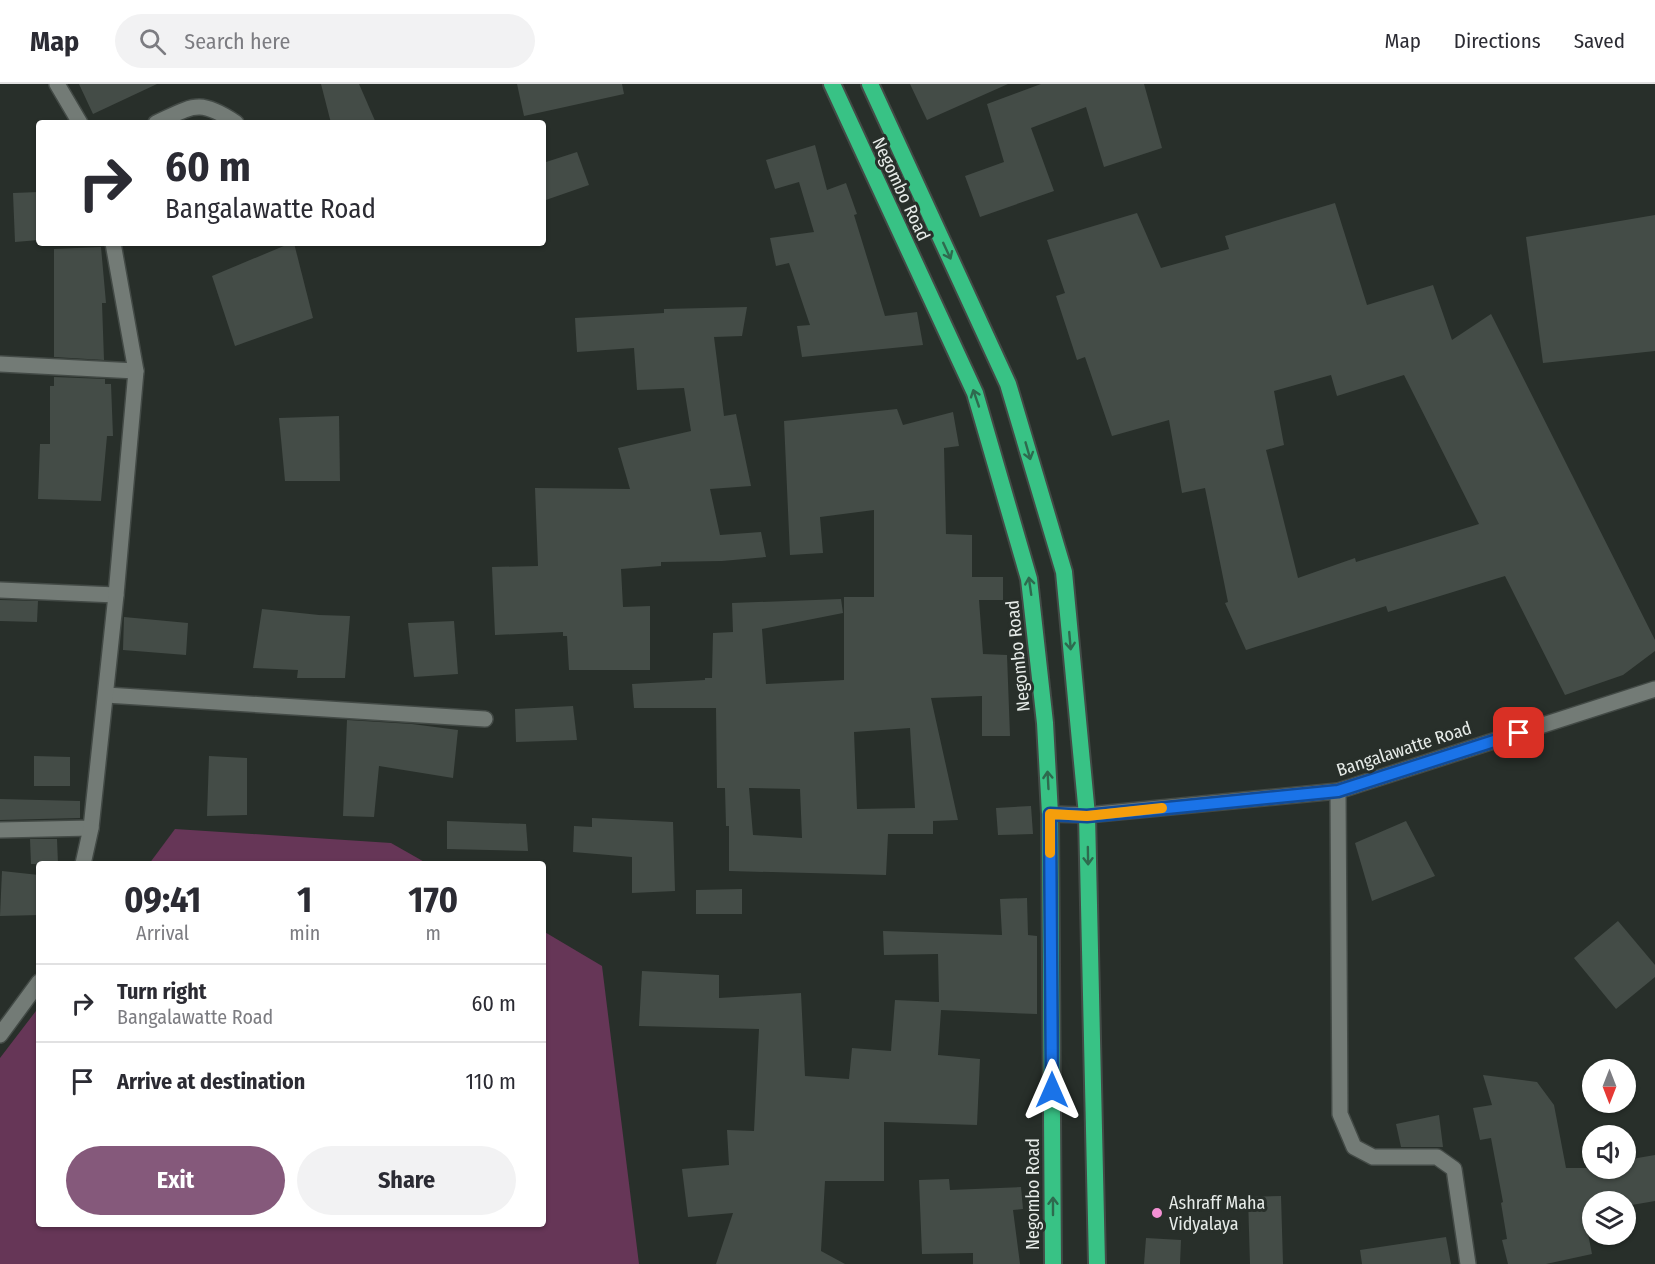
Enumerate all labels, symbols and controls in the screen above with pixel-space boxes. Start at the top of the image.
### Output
search box [115,14,535,68]
text: Map [30,25,79,58]
icon: search [136,25,169,58]
text: Search here [184,28,290,55]
text: Map [1384,28,1421,54]
text: Directions [1454,28,1541,54]
text: Saved [1574,28,1625,54]
street label: Negombo Road [867,134,935,244]
text: 60 m [165,142,251,192]
icon: right [66,144,144,222]
text: Bangalawatte Road [165,193,376,225]
one-way arrow [942,242,953,260]
one-way arrow [970,389,981,408]
one-way arrow [1023,441,1034,460]
one-way arrow [1024,576,1035,596]
street label: Negombo Road [1001,599,1035,713]
one-way arrow [1065,630,1076,650]
pin [1493,707,1544,758]
icon: arrive [1502,716,1535,749]
street label: Bangalawatte Road [1334,717,1474,781]
one-way arrow [1042,770,1053,790]
one-way arrow [1082,845,1094,865]
text: 09:41 [124,878,201,922]
text: 1 [297,878,312,922]
text: 170 [408,878,458,922]
text: Arrival [136,921,189,945]
text: min [289,921,320,945]
text: m [425,921,441,945]
text: Turn right [117,978,206,1005]
icon: right [66,987,99,1020]
text: 60 m [472,990,516,1017]
text: Bangalawatte Road [117,1005,273,1029]
position arrow [1020,1058,1084,1122]
north arrow [1582,1059,1636,1113]
map controls [1582,1059,1636,1245]
icon: arrive [66,1065,99,1098]
text: Arrive at destination [117,1068,305,1095]
text: 110 m [466,1068,516,1095]
button: sound [1582,1125,1636,1179]
street label: Negombo Road [1022,1138,1044,1250]
button: Exit [66,1146,285,1215]
button: Share [297,1146,516,1215]
button: layers [1582,1191,1636,1245]
place label: Ashraff Maha Vidyalaya [1169,1192,1266,1235]
one-way arrow [1047,1196,1059,1216]
marker: Ashraff Maha Vidyalaya [1150,1206,1164,1220]

